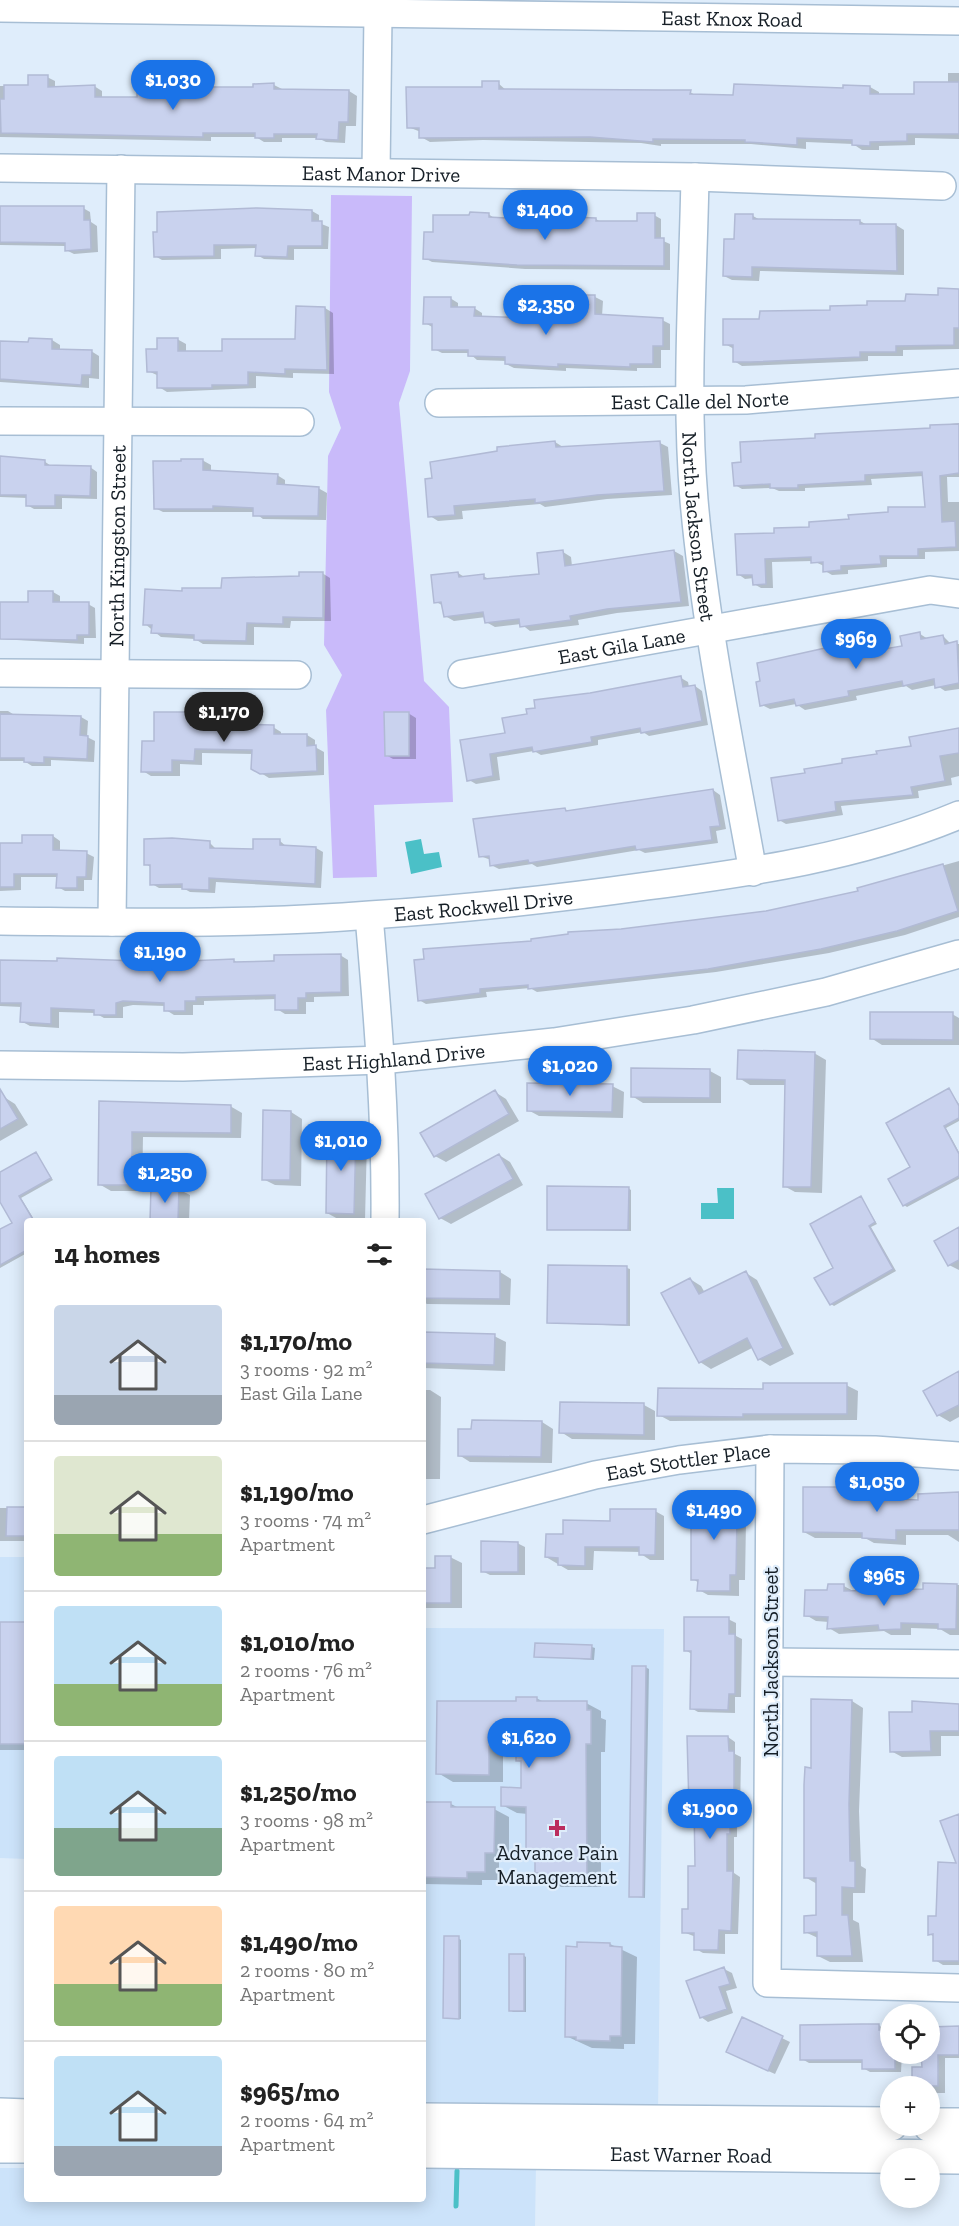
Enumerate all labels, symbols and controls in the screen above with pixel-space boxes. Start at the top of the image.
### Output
street label: East Knox Road [661,4,803,31]
pin: $1,030 [124,60,222,111]
text: $1,030 [145,67,201,91]
street label: East Manor Drive [302,159,460,186]
pin: $1,400 [496,190,594,241]
text: $1,400 [517,197,573,221]
pin: $2,350 [497,285,595,336]
text: $2,350 [517,292,575,316]
street label: East Calle del Norte [611,384,790,414]
street label: North Jackson Street [678,431,721,623]
street label: North Kingston Street [103,445,130,647]
pin: $969 [820,619,892,670]
street label: East Gila Lane [556,622,687,669]
text: $969 [835,626,877,650]
pin: $1,170 [175,692,273,743]
text: $1,170 [198,699,250,723]
street label: East Rockwell Drive [393,883,574,926]
pin: $1,190 [111,932,209,983]
text: $1,190 [134,939,186,963]
street label: East Highland Drive [302,1037,486,1075]
pin: $1,020 [521,1046,619,1097]
text: $1,020 [542,1053,598,1077]
pin: $1,010 [292,1121,390,1172]
text: $1,010 [314,1128,368,1152]
pin: $1,250 [116,1153,214,1204]
text: $1,250 [137,1160,193,1184]
text: 14 homes [54,1238,160,1270]
icon: filters [363,1238,396,1271]
text: $1,170/mo [240,1325,352,1357]
icon: home [102,1329,174,1401]
text: 3 rooms · 92 m² [240,1357,372,1381]
text: East Gila Lane [240,1381,363,1405]
street label: East Stottler Place [604,1437,772,1485]
pin: $1,050 [828,1462,926,1513]
text: $1,050 [849,1469,905,1493]
text: $1,190/mo [240,1476,354,1508]
icon: home [102,1480,174,1552]
pin: $1,490 [665,1490,763,1541]
text: $1,490 [686,1497,742,1521]
text: 3 rooms · 74 m² [240,1508,371,1532]
text: Apartment [240,1532,335,1556]
pin: $965 [848,1556,920,1607]
text: $965 [863,1563,905,1587]
street label: North Jackson Street [758,1567,783,1757]
text: $1,010/mo [240,1626,355,1658]
icon: home [102,1630,174,1702]
text: 2 rooms · 76 m² [240,1658,372,1682]
text: Apartment [240,1682,335,1706]
pin: $1,620 [480,1718,578,1769]
text: $1,620 [501,1725,557,1749]
text: $1,250/mo [240,1776,357,1808]
icon: home [102,1780,174,1852]
pin: $1,900 [661,1789,759,1840]
text: $1,900 [682,1796,738,1820]
text: 3 rooms · 98 m² [240,1808,373,1832]
marker: Advance Pain Management [548,1819,566,1837]
text: Apartment [240,1832,335,1856]
place label: Advance Pain Management [496,1840,618,1889]
text: $1,490/mo [240,1926,358,1958]
icon: home [102,1930,174,2002]
text: 2 rooms · 80 m² [240,1958,374,1982]
text: Apartment [240,1982,335,2006]
map controls [880,2004,940,2208]
button: locate [880,2004,940,2064]
text: $965/mo [240,2076,340,2108]
button: + [880,2076,940,2136]
icon: home [102,2080,174,2152]
text: 2 rooms · 64 m² [240,2108,373,2132]
text: Apartment [240,2132,335,2156]
street label: East Warner Road [610,2141,772,2167]
button: − [880,2148,940,2208]

